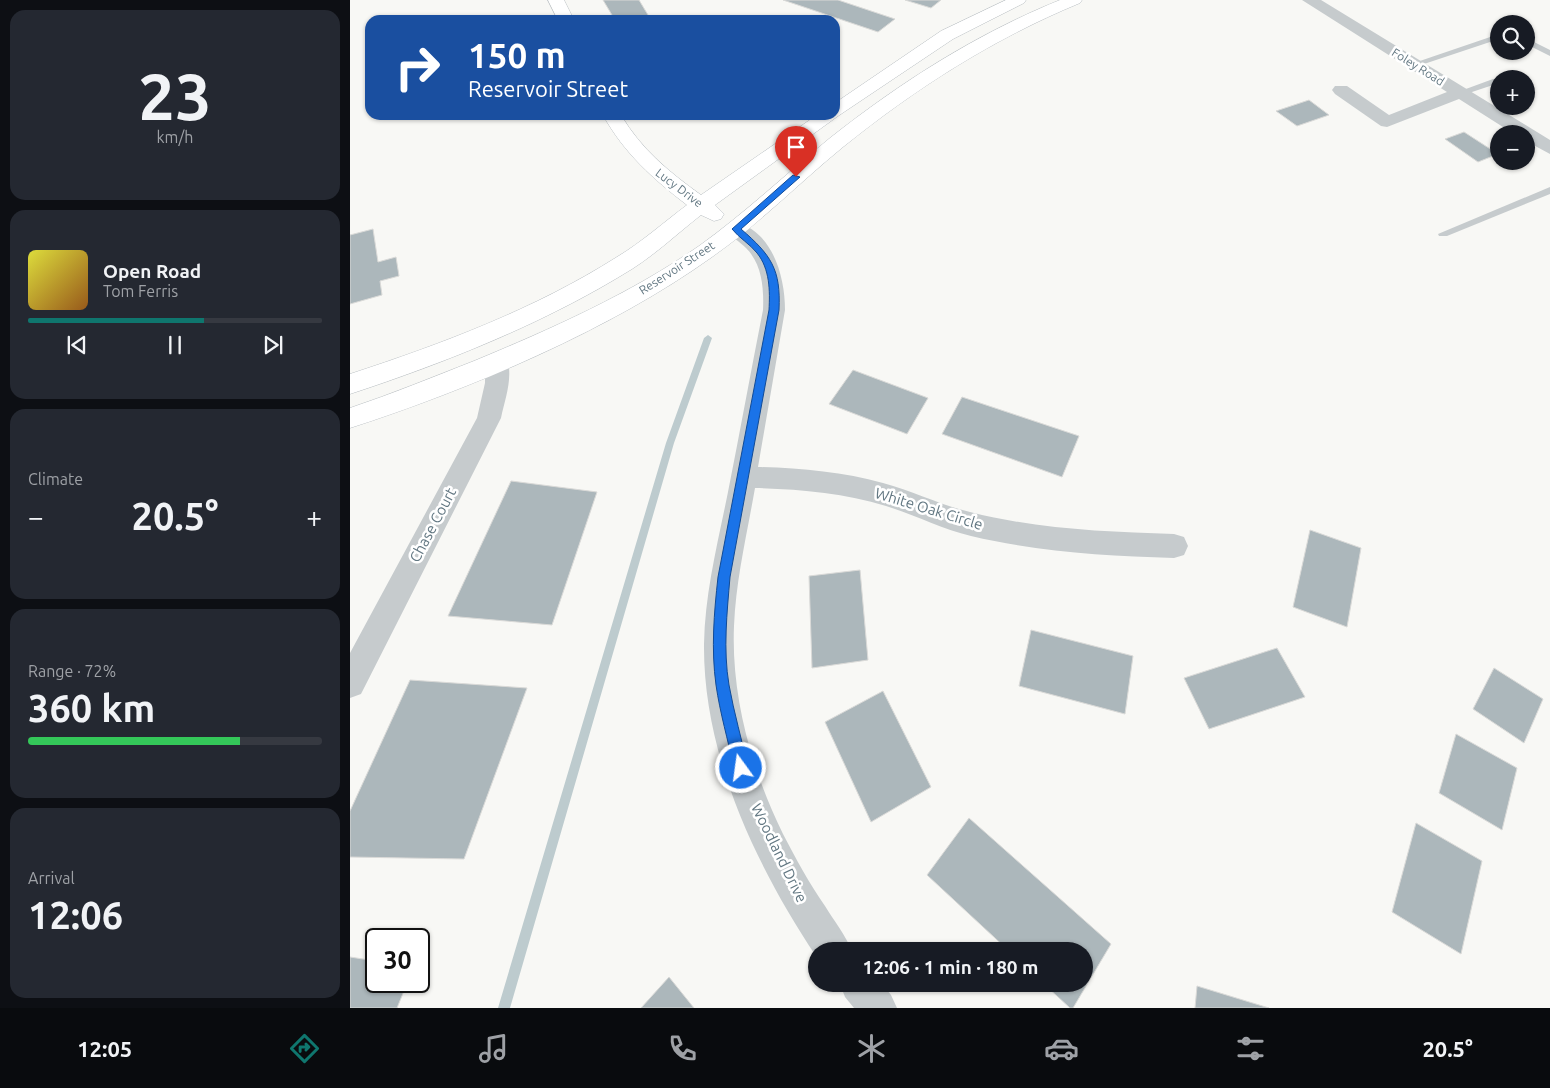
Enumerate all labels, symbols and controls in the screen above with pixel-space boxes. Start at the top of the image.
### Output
map controls [1490,15,1535,170]
button: search [1490,15,1535,60]
icon: right [385,35,450,100]
text: 150 m [468,35,566,75]
street label: Foley Road [1390,45,1447,88]
text: 23 [138,59,212,132]
button: + [1490,70,1535,115]
text: Reservoir Street [468,76,628,101]
button: − [1490,125,1535,170]
pin [775,126,817,177]
text: km/h [157,128,193,146]
icon: arrive [782,133,810,161]
street label: Lucy Drive [653,166,705,210]
street label: Reservoir Street [637,238,717,297]
text: Open Road [103,260,201,282]
text: Tom Ferris [103,282,178,300]
icon: previous [63,331,91,359]
icon: pause [161,331,189,359]
icon: next [259,331,287,359]
text: Climate [28,470,83,488]
street label: White Oak Circle [873,484,985,533]
street label: Chase Court [406,485,459,565]
text: 20.5° [131,495,219,537]
text: − [28,501,44,532]
text: + [306,501,322,532]
text: Range · 72% [28,662,116,680]
text: 360 km [28,687,155,729]
position arrow [714,741,766,793]
street label: Woodland Drive [748,801,811,905]
text: Arrival [28,869,75,887]
text: 12:06 [28,894,123,936]
speed limit sign: 30 [365,928,430,993]
text: 12:06 · 1 min · 180 m [863,956,1038,978]
icon: directions [287,1031,322,1066]
icon: music [476,1031,511,1066]
icon: phone [665,1031,700,1066]
icon: climate [854,1031,889,1066]
icon: car [1044,1031,1079,1066]
icon: filters [1233,1031,1268,1066]
text: 12:05 [77,1036,132,1061]
text: 20.5° [1422,1036,1473,1061]

